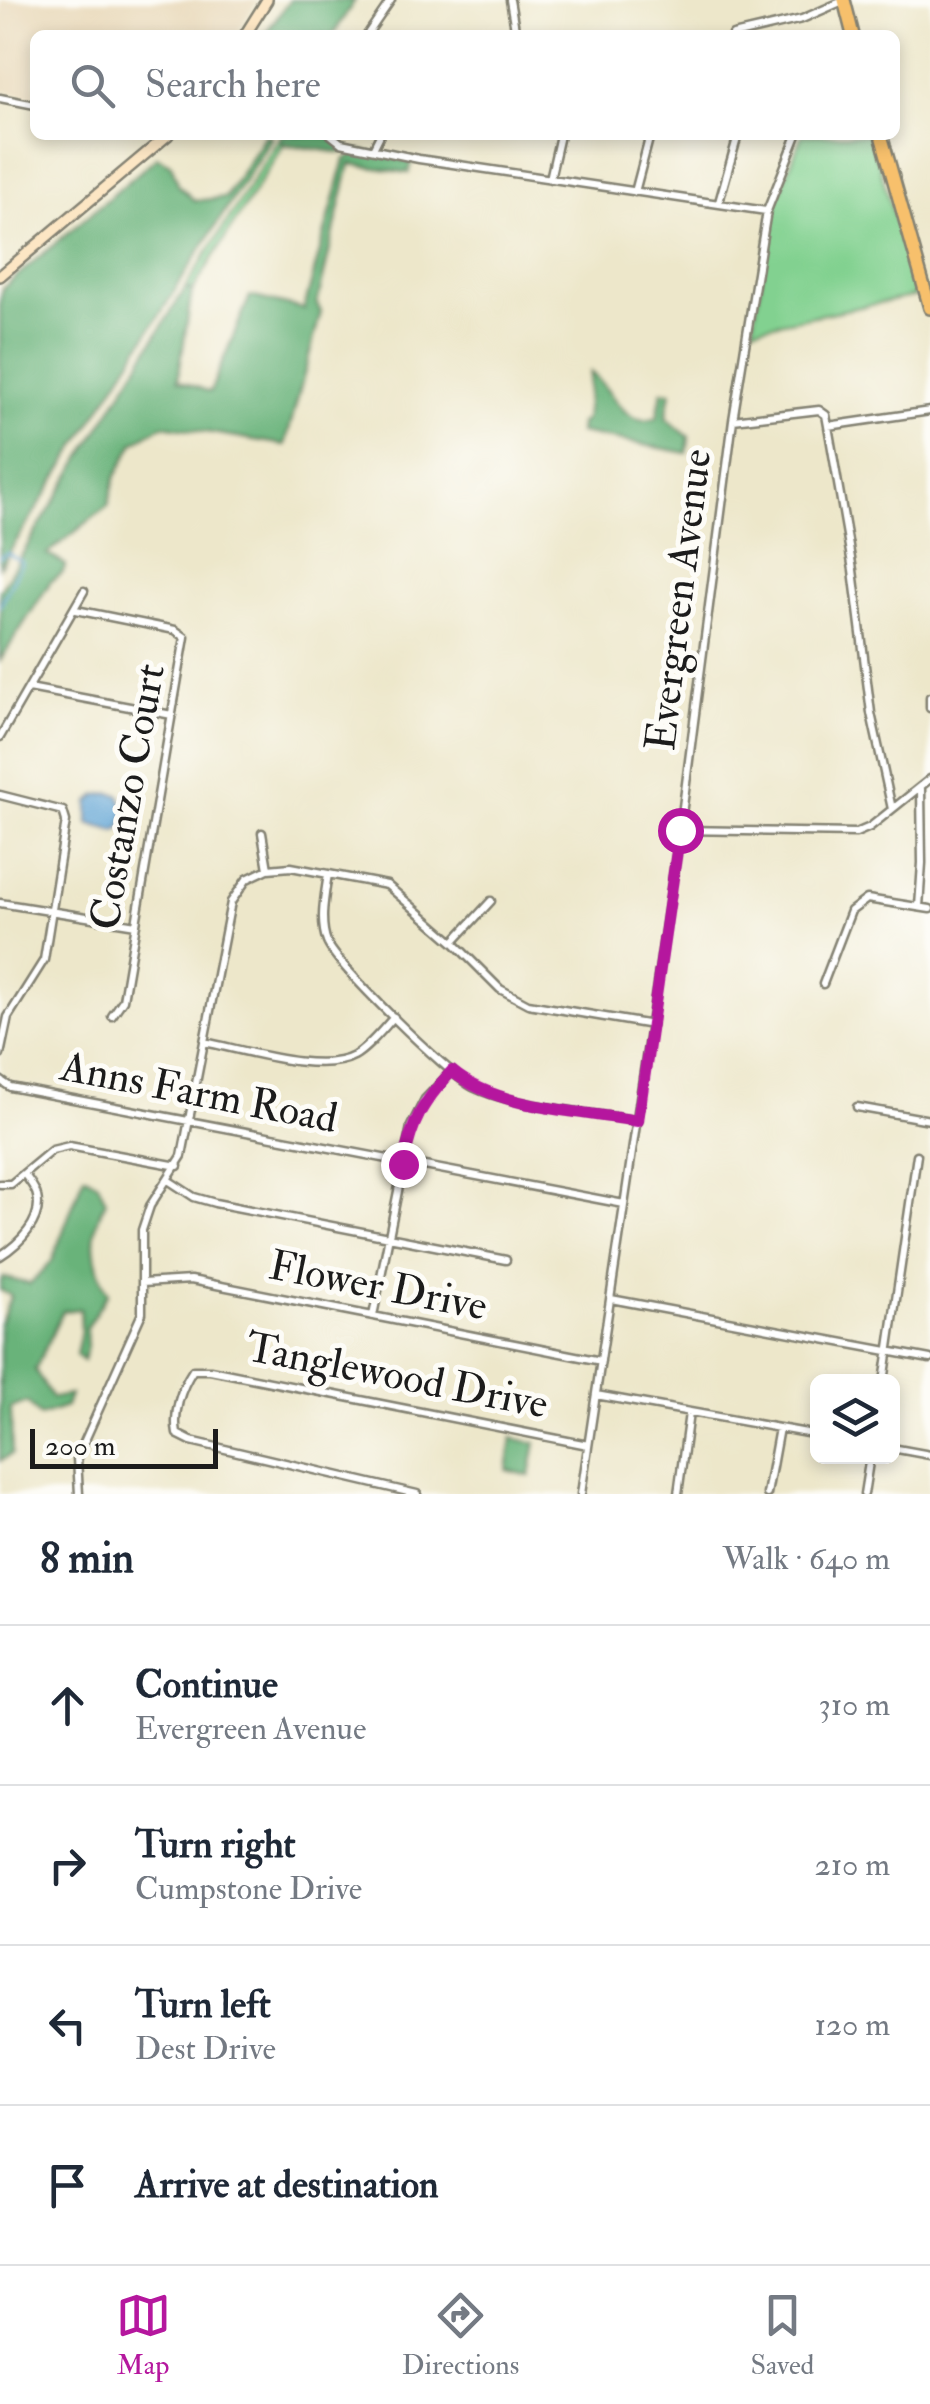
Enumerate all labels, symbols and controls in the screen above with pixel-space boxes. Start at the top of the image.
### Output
search box [30,30,900,140]
icon: search [65,58,120,113]
text: Search here [145,61,321,109]
street label: Evergreen Avenue [635,446,723,754]
street label: Costanzo Court [79,660,177,934]
route start [658,808,704,854]
street label: Anns Farm Road [55,1041,342,1145]
route end [381,1142,427,1188]
street label: Flower Drive [265,1239,491,1333]
street label: Tanglewood Drive [242,1321,552,1431]
map controls [810,1374,900,1464]
button: layers [810,1374,900,1464]
scale bar [30,1424,218,1468]
text: 200 m [45,1429,116,1464]
text: 8 min [40,1533,134,1585]
text: Walk · 640 m [722,1539,890,1579]
text: Continue [135,1661,278,1709]
icon: ahead [40,1678,95,1733]
text: 310 m [819,1685,890,1725]
text: Evergreen Avenue [135,1709,366,1749]
text: Turn right [135,1821,296,1869]
icon: right [40,1838,95,1893]
text: 210 m [815,1845,890,1885]
text: Cumpstone Drive [135,1869,362,1909]
text: Turn left [135,1981,271,2029]
icon: left [40,1998,95,2053]
text: 120 m [814,2005,890,2045]
text: Dest Drive [135,2029,276,2069]
icon: arrive [40,2158,95,2213]
text: Arrive at destination [135,2161,439,2209]
tab: Map [116,2288,171,2383]
tab: Directions [402,2288,519,2383]
tab: Saved [750,2288,814,2383]

